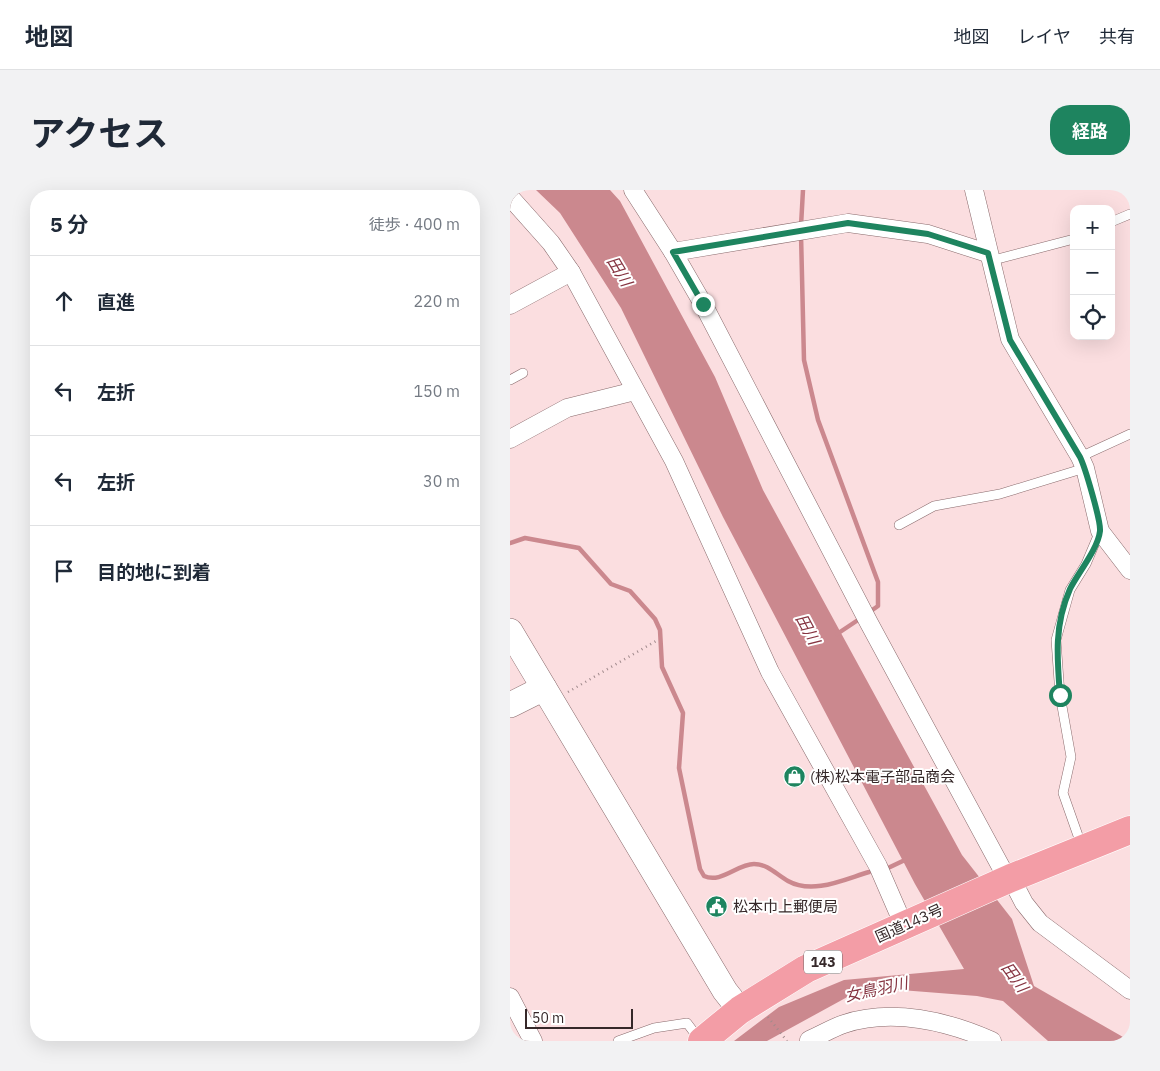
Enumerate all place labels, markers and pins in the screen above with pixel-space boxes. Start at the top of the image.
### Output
shop icon: (株)松本電子部品商会 [782,764,806,788]
place label: (株)松本電子部品商会 [810,767,955,786]
public building icon: 松本巾上郵便局 [705,894,729,918]
place label: 松本巾上郵便局 [733,897,838,916]

